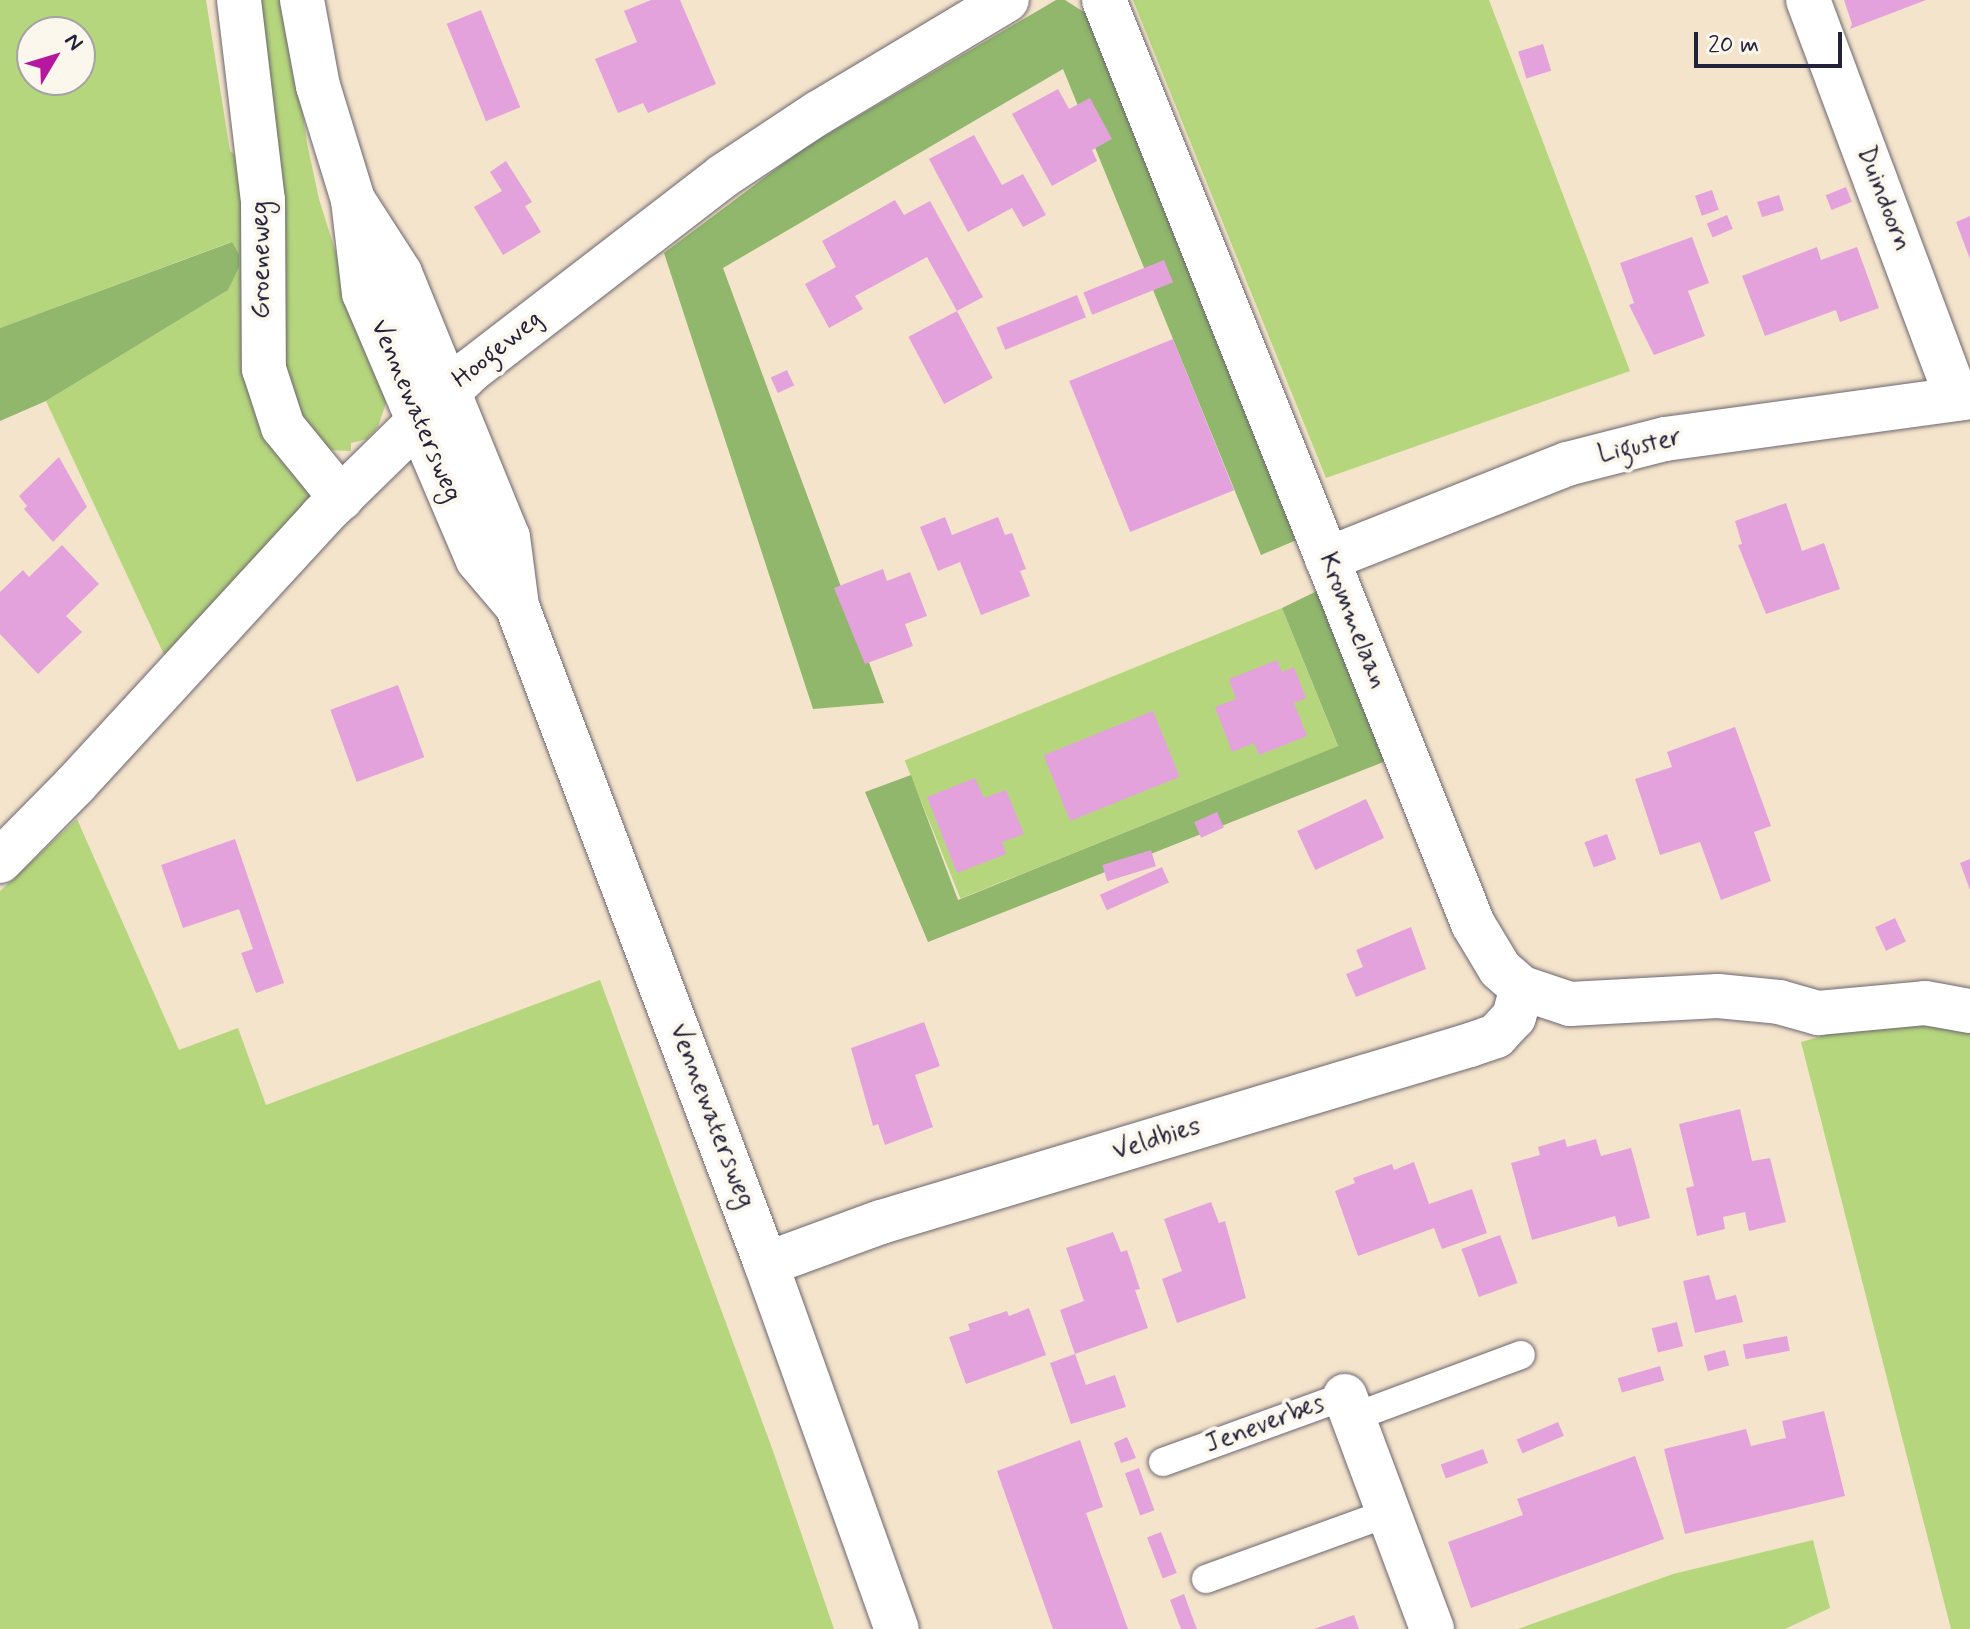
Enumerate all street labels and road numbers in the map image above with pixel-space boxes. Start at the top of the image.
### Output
street label: Duindoorn [1849,142,1917,256]
street label: Groeneweg [246,201,278,319]
street label: Hoogeweg [447,304,549,396]
street label: Vennewatersweg [363,315,467,507]
street label: Liguster [1595,422,1685,472]
street label: Krommelaan [1311,549,1393,693]
street label: Vennewatersweg [662,1019,760,1213]
street label: Veldbies [1109,1112,1205,1168]
street label: Jeneverbes [1201,1389,1329,1461]

